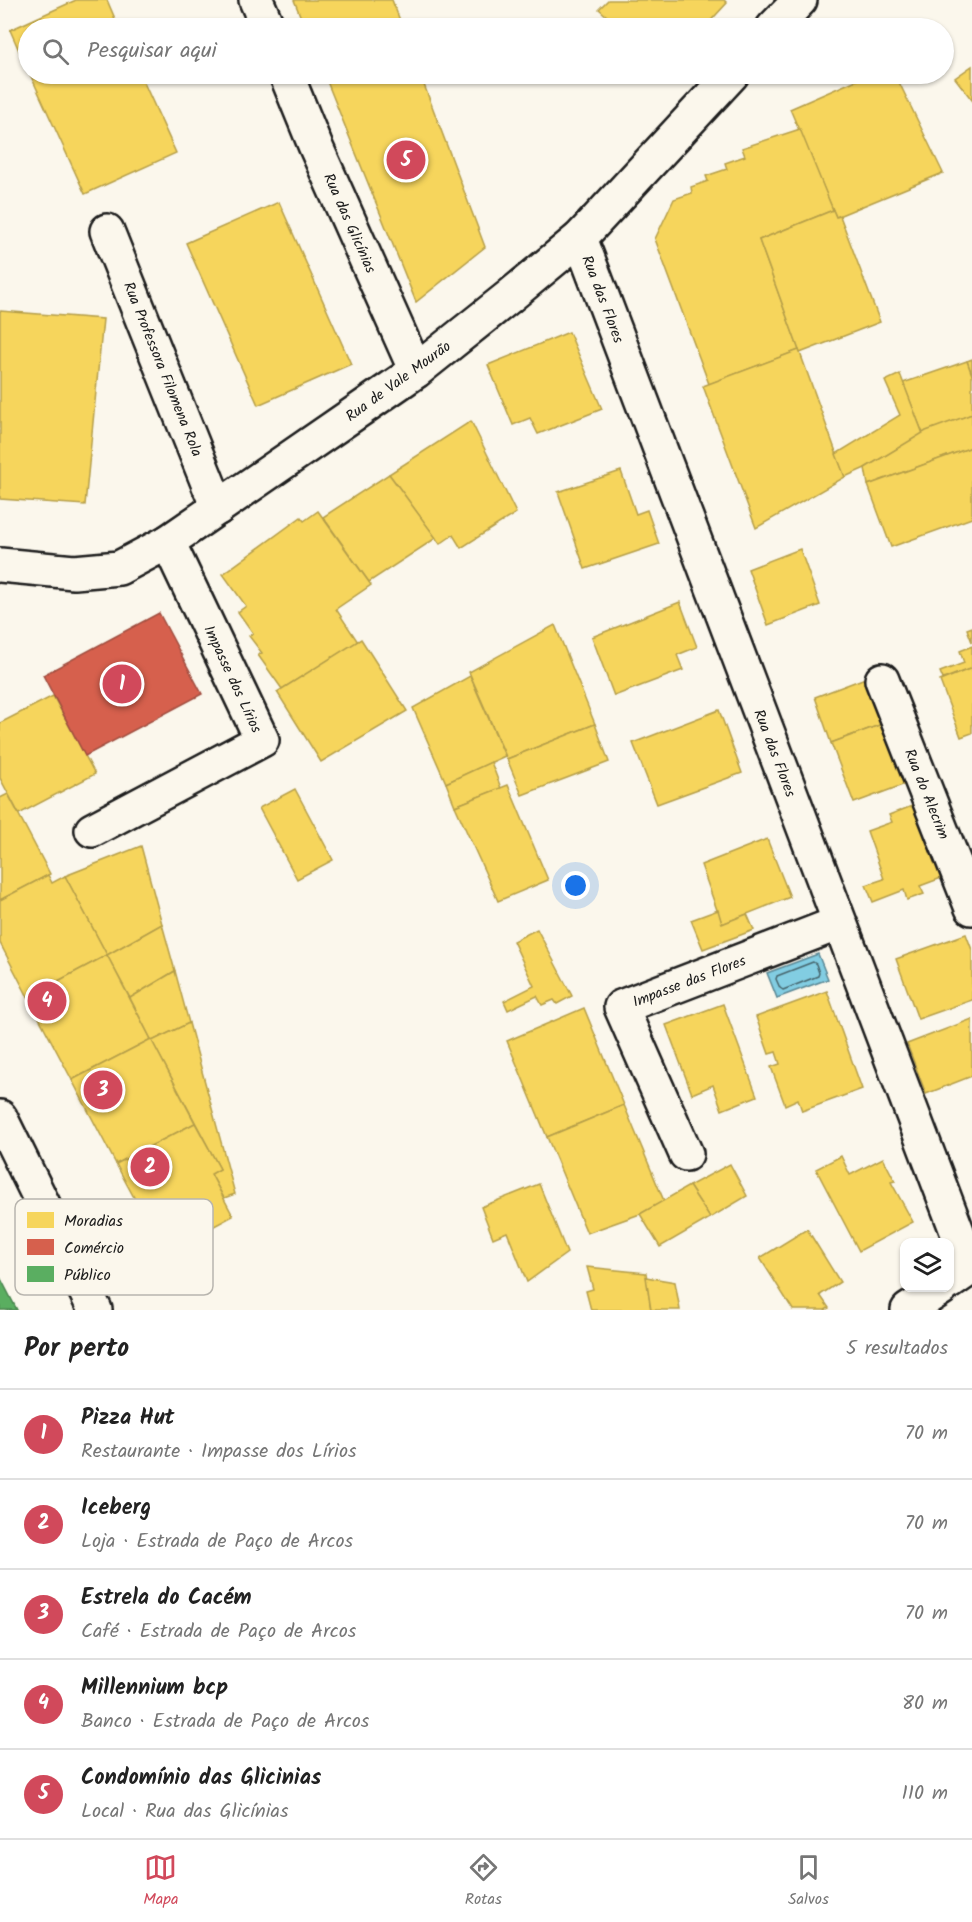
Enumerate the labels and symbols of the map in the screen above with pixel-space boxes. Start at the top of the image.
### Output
pin: 5 [386,138,426,182]
street label: Rua das Glicínias [316,169,382,278]
street label: Rua das Flores [574,252,630,347]
street label: Rua Professora Filomena Rola [116,278,208,460]
street label: Rua de Vale Mourão [341,335,457,428]
street label: Impasse dos Lírios [197,622,268,738]
pin: 1 [102,662,142,706]
street label: Rua das Flores [746,706,802,801]
street label: Rua do Alecrim [897,745,955,843]
your location [561,871,590,900]
street label: Impasse das Flores [629,949,750,1015]
pin: 4 [28,978,66,1024]
pin: 3 [84,1068,122,1112]
pin: 2 [130,1144,170,1190]
legend [15,1199,213,1295]
text: Moradias [64,1209,123,1234]
text: Comércio [64,1236,124,1261]
text: Público [64,1263,111,1288]

